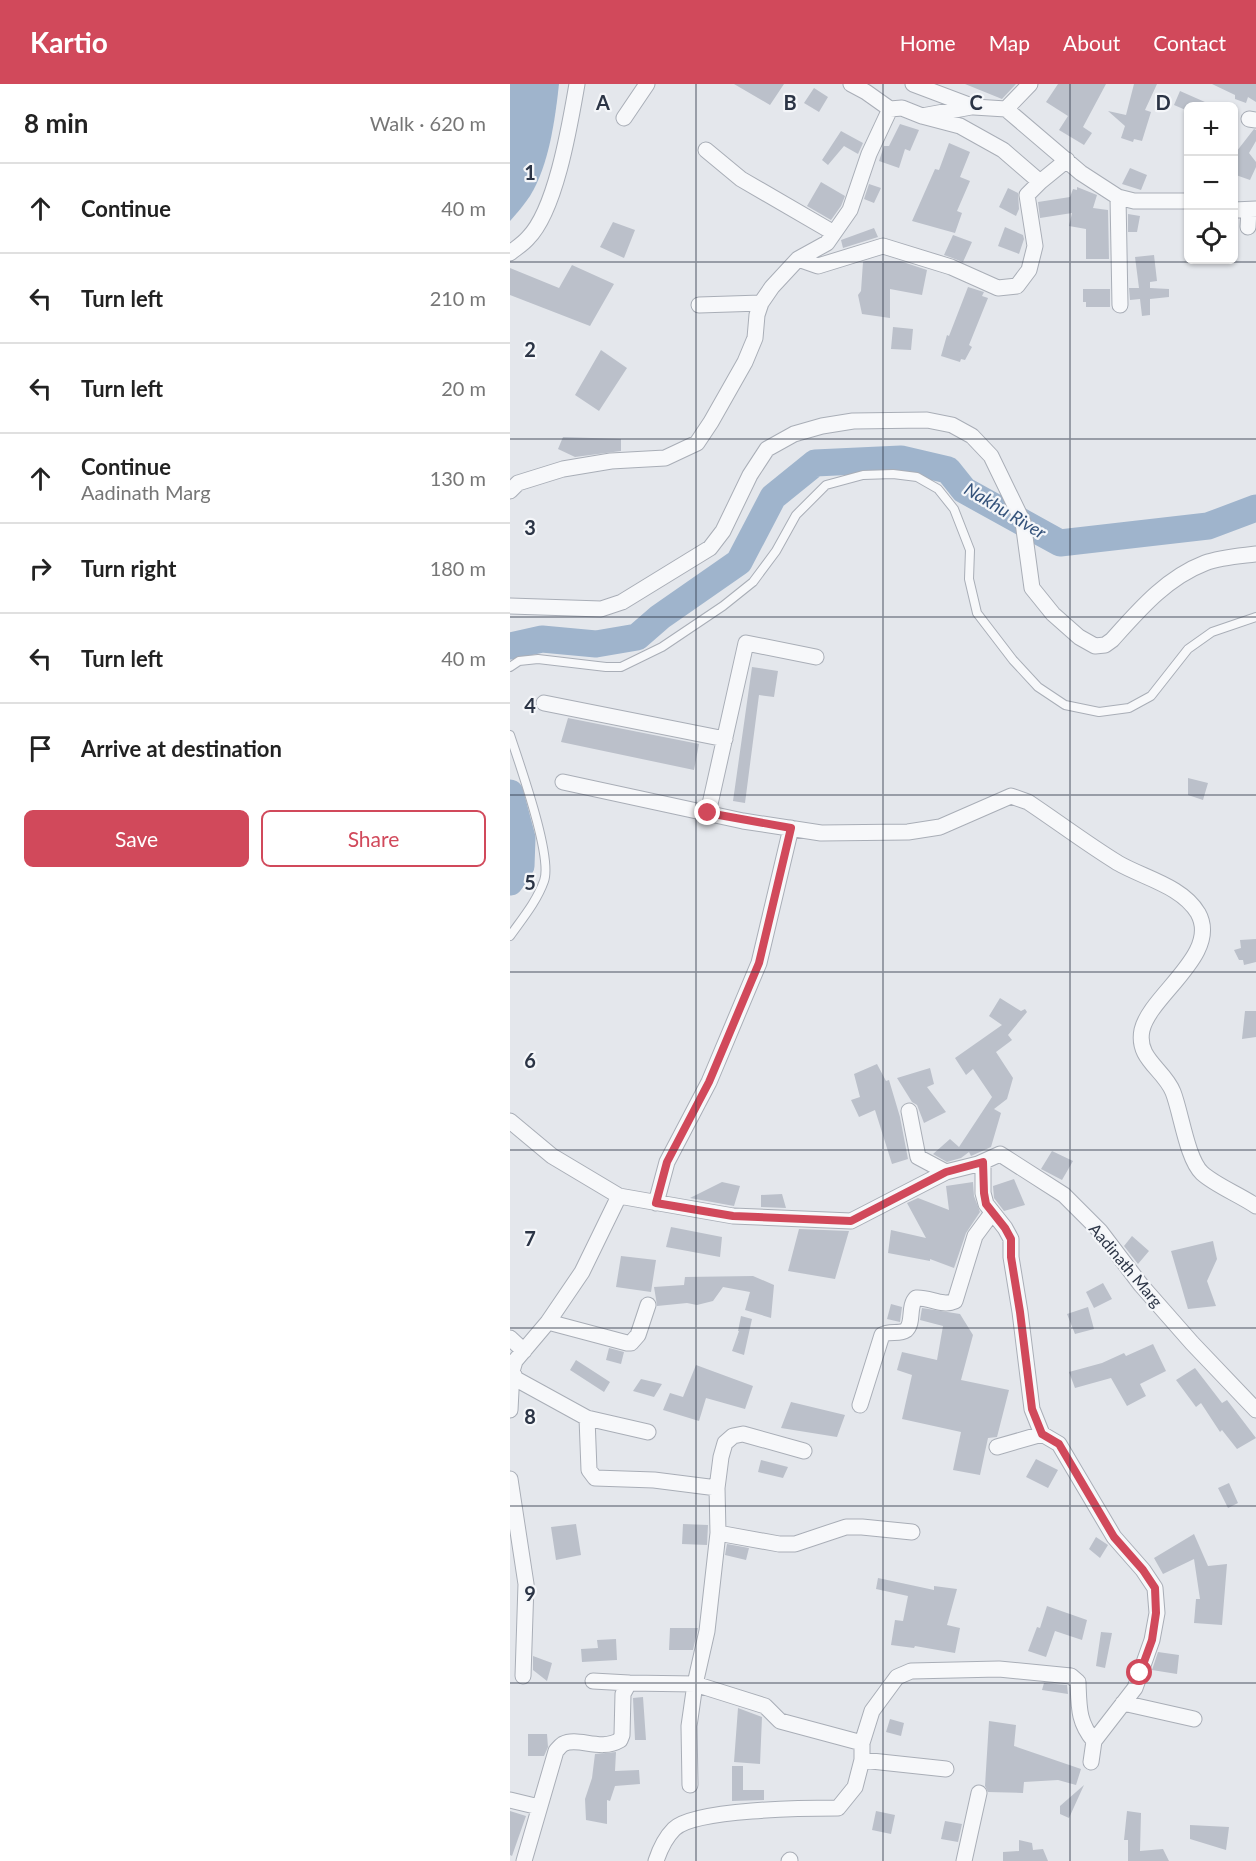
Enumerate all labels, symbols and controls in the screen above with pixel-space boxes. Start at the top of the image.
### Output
text: Kartio [30,25,108,59]
text: Home [900,30,956,55]
text: Map [989,30,1030,55]
text: About [1063,30,1120,55]
text: Contact [1153,30,1226,55]
text: A [595,90,610,114]
text: B [783,90,797,114]
text: C [969,90,983,114]
text: D [1155,90,1171,114]
map controls [1184,102,1238,264]
button: + [1184,102,1238,156]
text: 8 min [24,107,88,139]
text: Walk · 620 m [370,111,486,135]
button: − [1184,156,1238,210]
text: 1 [524,160,536,184]
icon: ahead [24,192,57,225]
text: Continue [81,195,171,222]
text: 40 m [441,196,486,220]
button: locate [1184,210,1238,264]
icon: left [24,282,57,315]
text: Turn left [81,285,163,312]
text: 210 m [430,286,486,310]
text: 2 [524,337,536,361]
icon: left [24,372,57,405]
text: Turn left [81,375,163,402]
text: 20 m [441,376,486,400]
text: Continue [81,453,171,480]
icon: ahead [24,462,57,495]
text: 130 m [430,466,486,490]
water label: Nakhu River [961,477,1051,543]
text: Aadinath Marg [81,480,211,504]
text: 3 [524,515,536,539]
icon: right [24,552,57,585]
text: Turn right [81,555,176,582]
text: 180 m [430,556,486,580]
icon: left [24,642,57,675]
text: Turn left [81,645,163,672]
text: 40 m [441,646,486,670]
text: 4 [524,693,536,717]
icon: arrive [24,732,57,765]
text: Arrive at destination [81,735,282,762]
route end [694,799,720,825]
button: Save [24,810,249,867]
button: Share [261,810,486,867]
text: 5 [524,870,536,894]
text: 6 [524,1048,536,1072]
street label: Aadinath Marg [1086,1219,1167,1310]
text: 7 [524,1226,536,1250]
text: 8 [524,1404,536,1428]
text: 9 [524,1581,536,1605]
route start [1126,1659,1152,1685]

